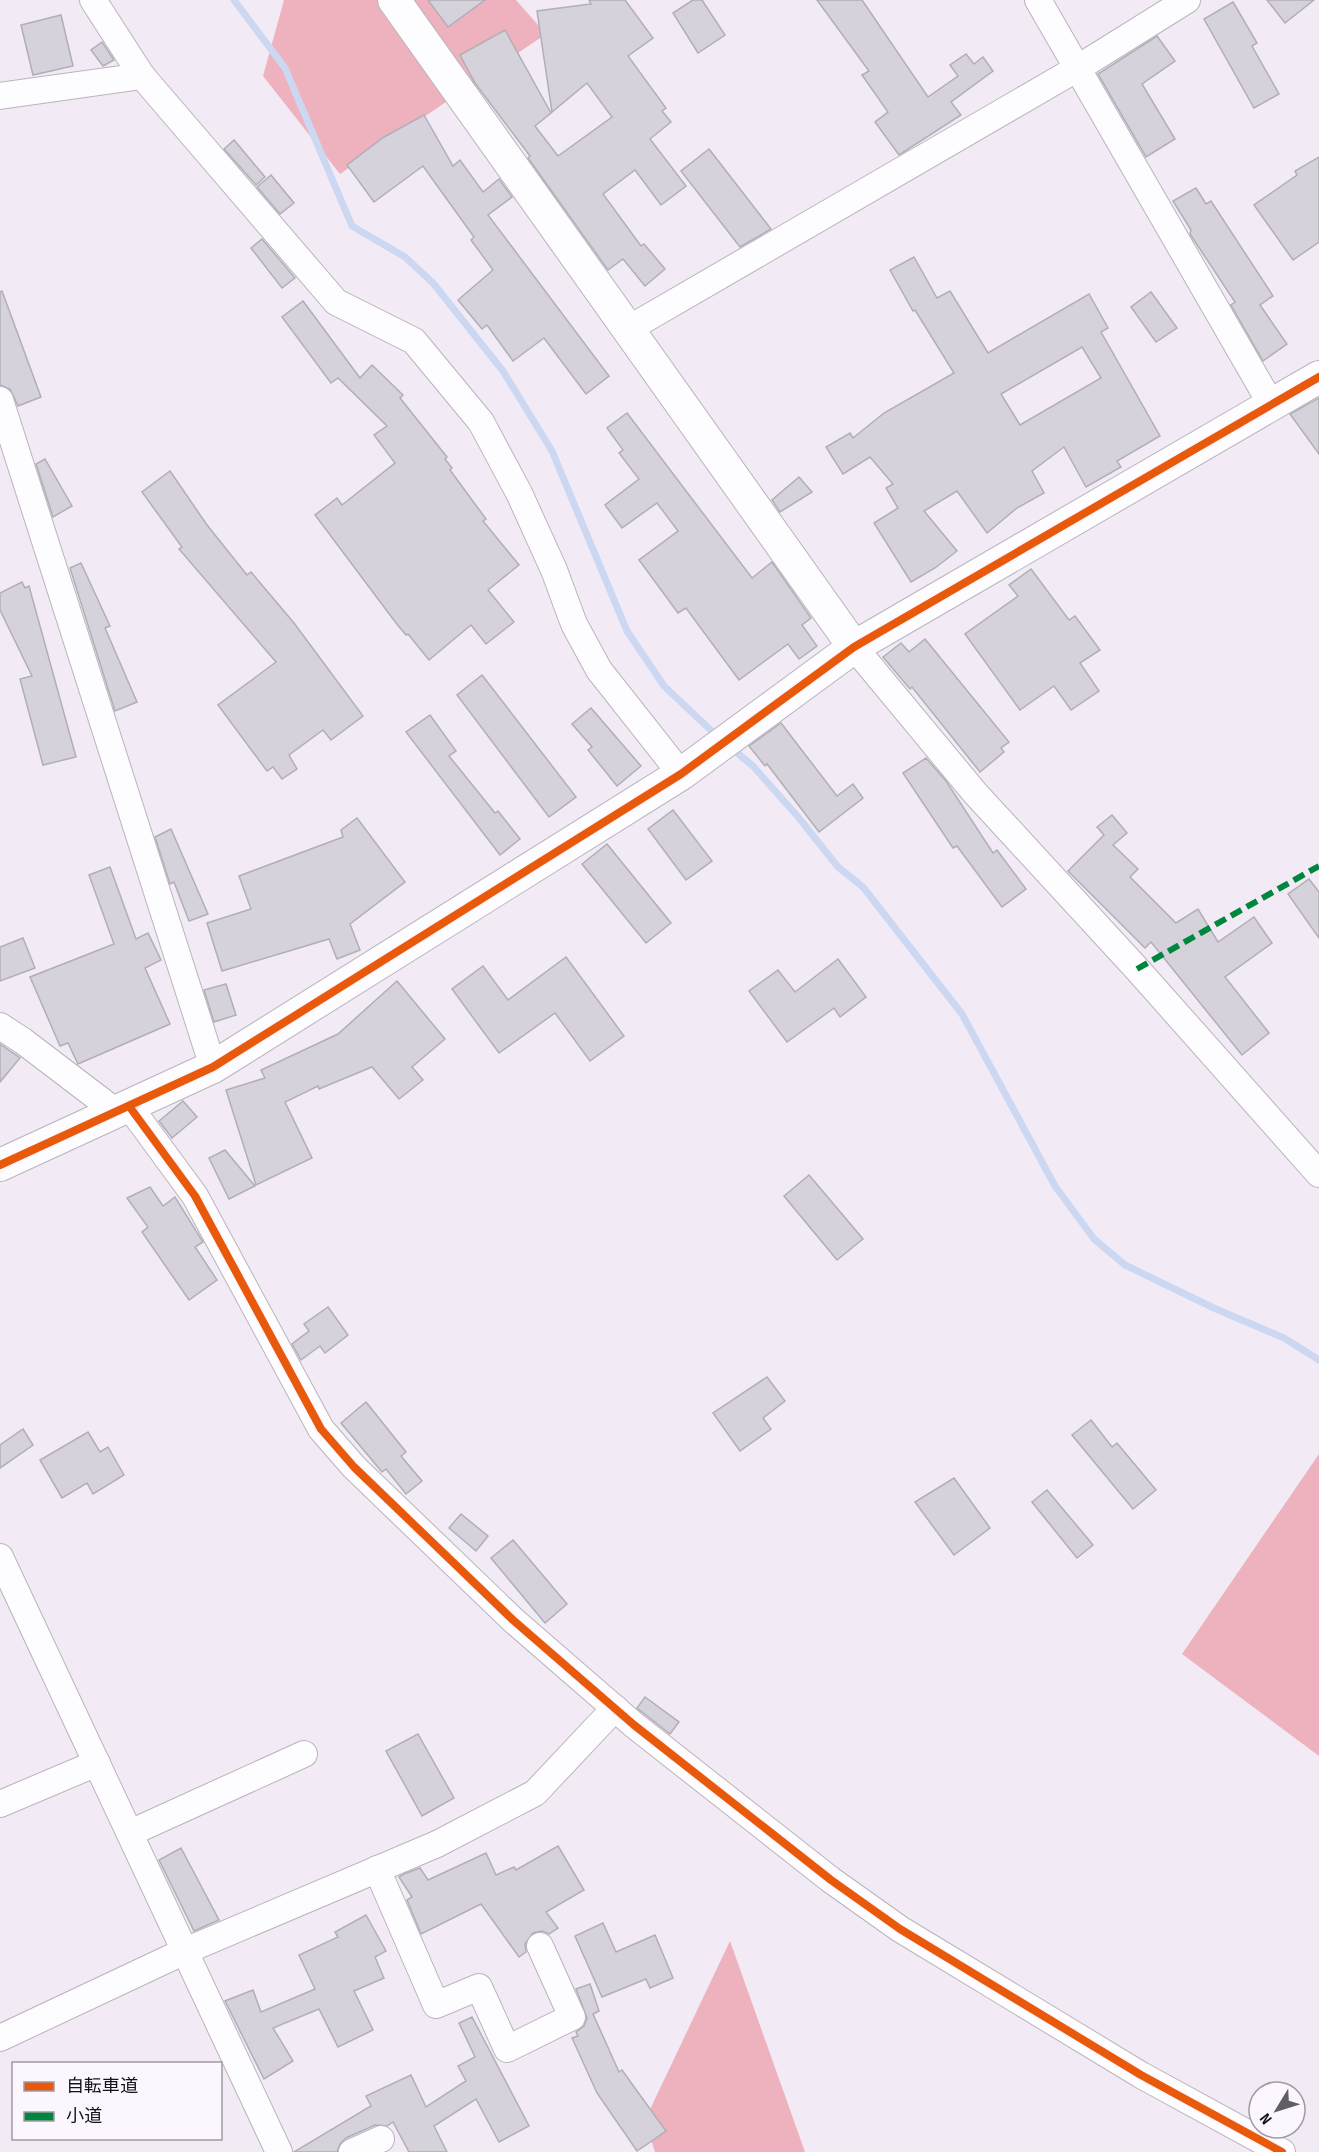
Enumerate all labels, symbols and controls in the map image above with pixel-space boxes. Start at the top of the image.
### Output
legend [12,2062,222,2140]
text: 自転車道 [66,2076,138,2097]
north arrow [1247,2080,1307,2140]
text: 小道 [66,2106,102,2127]
text: N [1256,2109,1276,2128]

